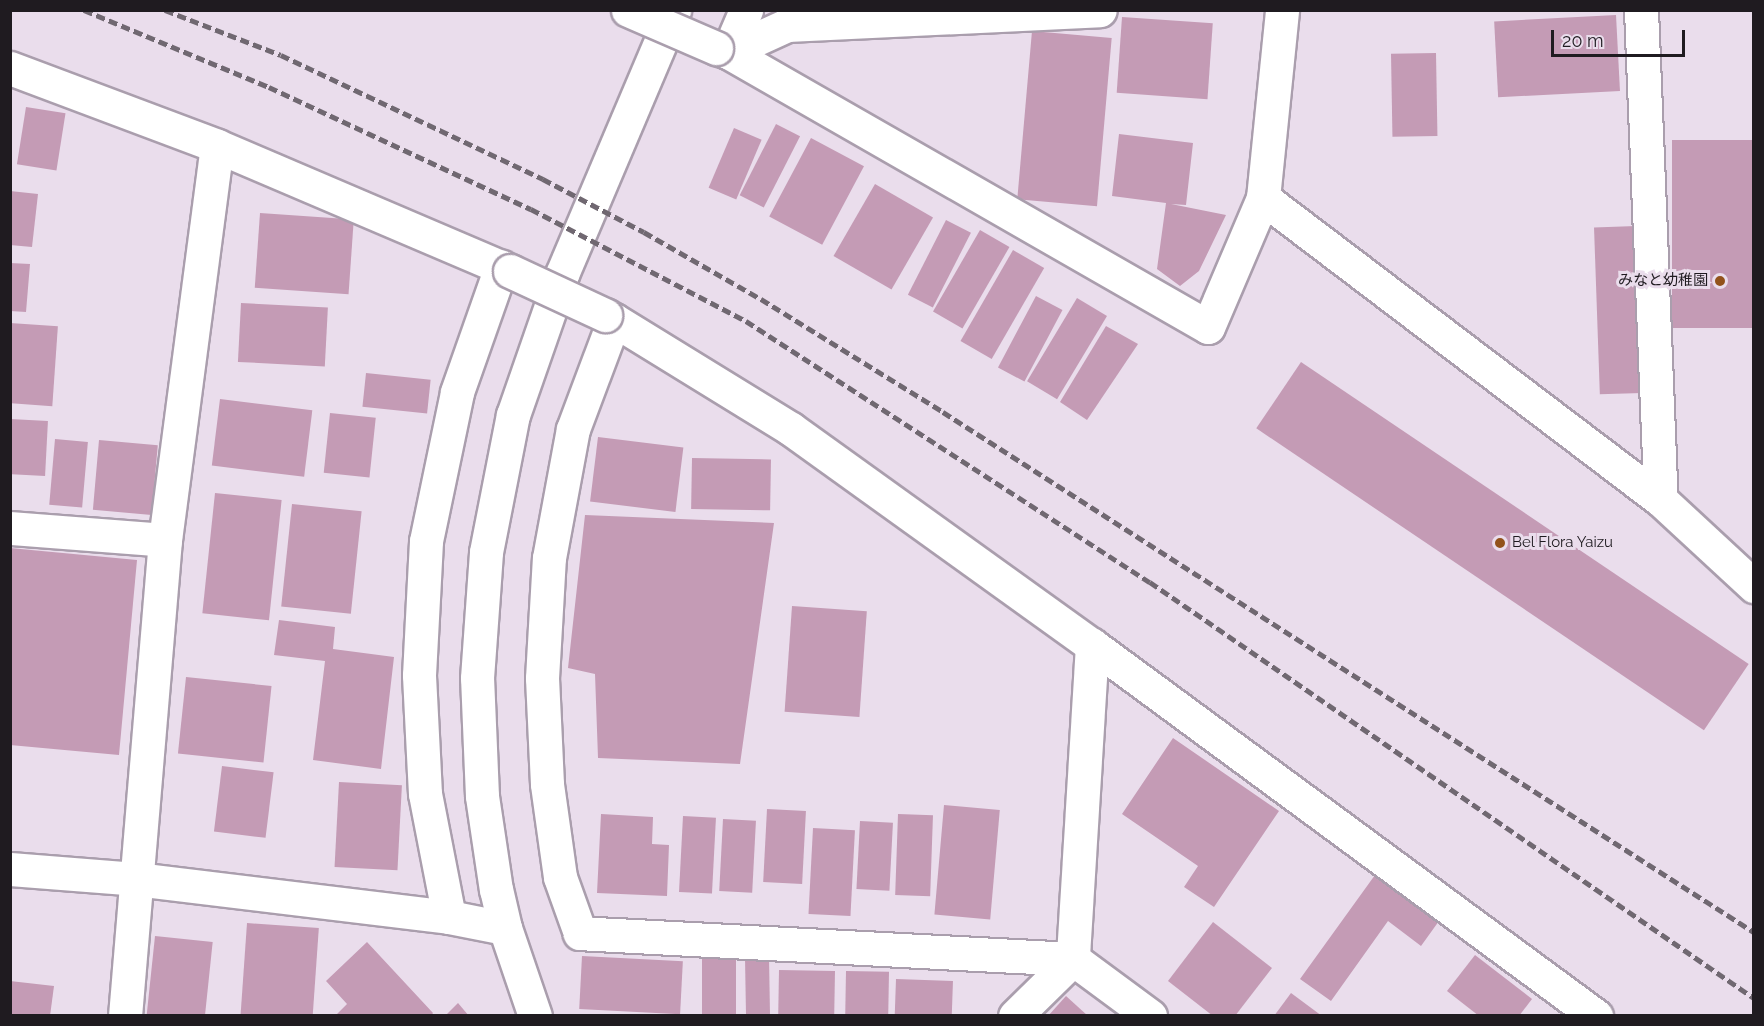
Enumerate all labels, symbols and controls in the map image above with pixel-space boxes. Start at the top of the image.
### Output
scale bar [1554,18,1688,56]
text: 20 m [1562,30,1604,51]
place label: みなと幼稚園 [1618,272,1708,290]
marker: みなと幼稚園 [1713,274,1727,288]
place label: Bel Flora Yaizu [1512,534,1614,552]
marker: Bel Flora Yaizu [1493,536,1507,550]

